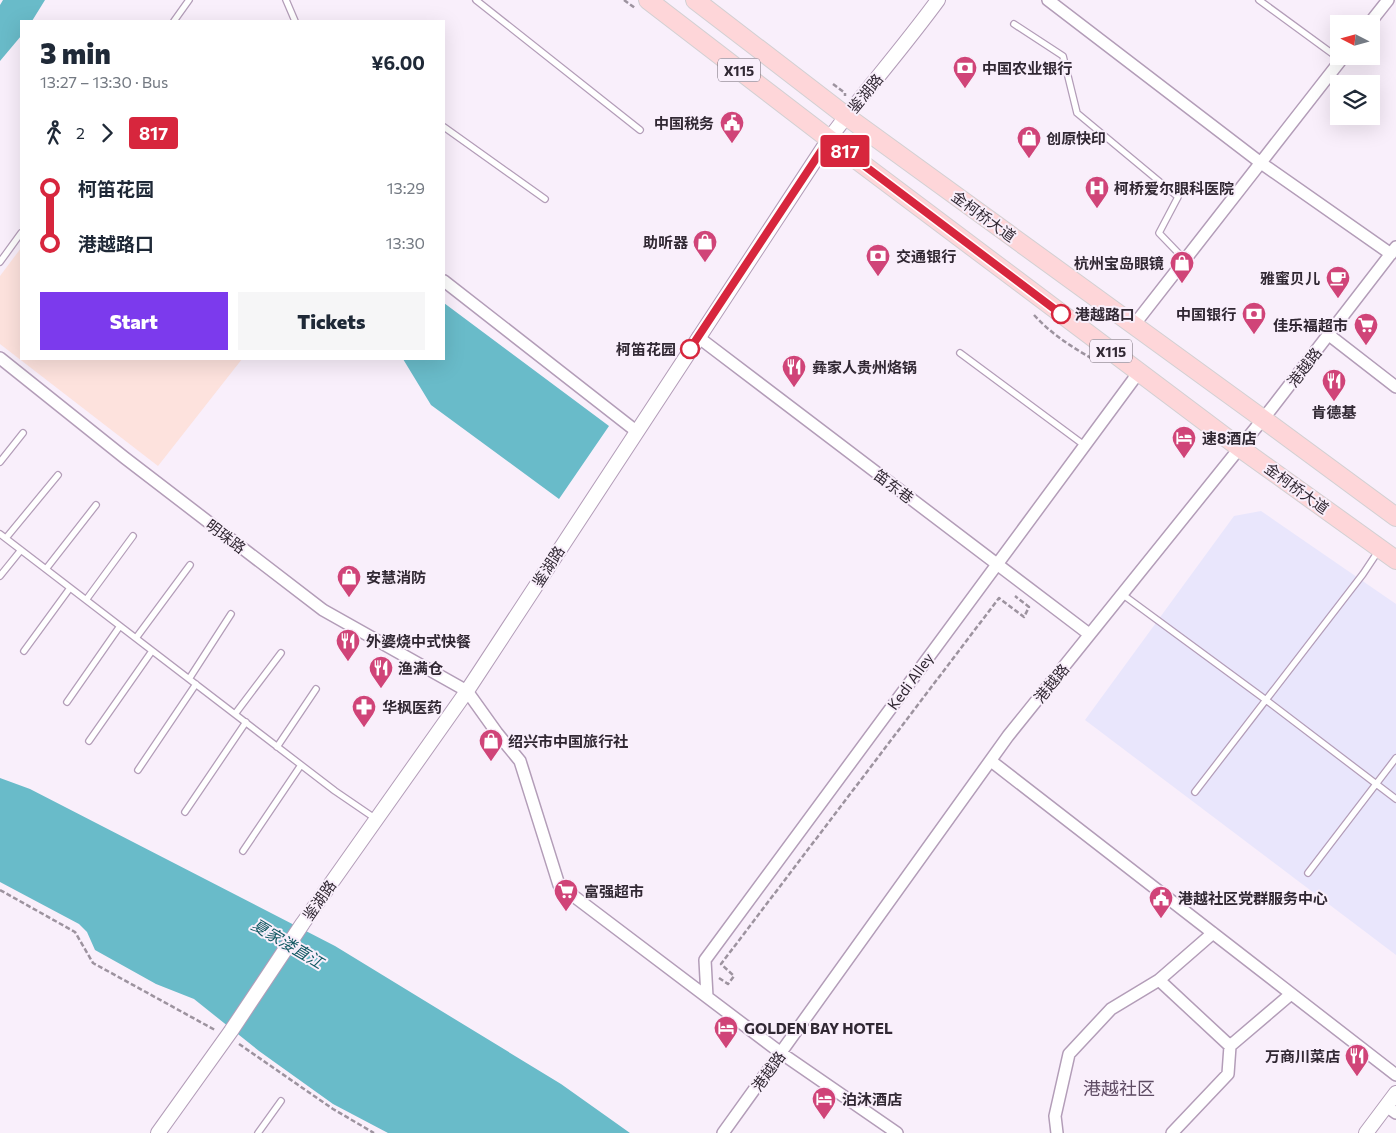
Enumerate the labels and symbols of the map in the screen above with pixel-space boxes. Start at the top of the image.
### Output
north arrow [1330,15,1380,65]
bank icon: 中国农业银行 [952,55,978,89]
road number: X115 [718,58,760,82]
place label: 中国农业银行 [982,59,1072,77]
street label: 鉴湖路 [844,70,886,116]
public building icon: 中国税务 [719,110,745,144]
place label: 中国税务 [654,114,714,132]
shop icon: 创原快印 [1016,125,1042,159]
place label: 创原快印 [1046,129,1106,147]
line badge: 817 [816,135,874,167]
hospital icon: 柯桥爱尔眼科医院 [1084,175,1110,209]
place label: 柯桥爱尔眼科医院 [1114,179,1234,197]
street label: 金柯桥大道 [948,187,1020,245]
shop icon: 助听器 [692,229,718,263]
place label: 助听器 [643,233,689,251]
bank icon: 交通银行 [865,243,891,277]
place label: 交通银行 [896,247,956,265]
shop icon: 杭州宝岛眼镜 [1169,250,1195,284]
place label: 杭州宝岛眼镜 [1074,254,1164,272]
cafe icon: 雅蜜贝儿 [1325,265,1351,299]
place label: 雅蜜贝儿 [1260,269,1320,287]
bank icon: 中国银行 [1241,301,1267,335]
marker: 港越路口 [1051,304,1071,324]
place label: 港越路口 [1075,305,1135,323]
place label: 中国银行 [1176,305,1236,323]
supermarket icon: 佳乐福超市 [1353,312,1379,346]
place label: 佳乐福超市 [1273,316,1348,334]
marker: 柯笛花园 [680,339,700,359]
place label: 柯笛花园 [616,340,676,358]
road number: X115 [1090,340,1132,362]
street label: 港越路 [1283,344,1325,390]
restaurant icon: 彝家人贵州烙锅 [781,354,807,388]
place label: 彝家人贵州烙锅 [812,358,917,376]
restaurant icon: 肯德基 [1321,368,1347,402]
place label: 肯德基 [1311,403,1357,421]
hotel icon: 速8酒店 [1171,425,1197,459]
place label: 速8酒店 [1202,429,1256,447]
street label: 金柯桥大道 [1261,459,1333,517]
street label: 笛东巷 [871,465,917,507]
street label: 明珠路 [203,515,249,557]
street label: 鉴湖路 [528,542,568,590]
shop icon: 安慧消防 [336,564,362,598]
place label: 安慧消防 [366,568,426,586]
restaurant icon: 外婆烧中式快餐 [335,628,361,662]
place label: 外婆烧中式快餐 [366,632,471,650]
street label: Kedi Alley [883,649,937,713]
restaurant icon: 渔满仓 [368,655,394,689]
place label: 渔满仓 [398,659,443,677]
street label: 港越路 [1030,660,1072,706]
pharmacy icon: 华枫医药 [351,694,377,728]
place label: 华枫医药 [382,698,442,716]
shop icon: 绍兴市中国旅行社 [478,728,504,762]
place label: 绍兴市中国旅行社 [508,732,628,750]
street label: 鉴湖路 [299,876,339,924]
supermarket icon: 富强超市 [553,878,579,912]
place label: 富强超市 [584,882,644,900]
public building icon: 港越社区党群服务中心 [1148,885,1174,919]
place label: 港越社区党群服务中心 [1178,889,1328,907]
water label: 夏家溇直江 [249,914,329,973]
hotel icon: GOLDEN BAY HOTEL [713,1015,739,1049]
place label: GOLDEN BAY HOTEL [744,1019,893,1037]
restaurant icon: 万商川菜店 [1344,1043,1370,1077]
place label: 万商川菜店 [1265,1047,1340,1065]
street label: 港越路 [747,1048,789,1094]
district label: 港越社区 [1083,1077,1155,1099]
hotel icon: 泊沐酒店 [811,1086,837,1120]
place label: 泊沐酒店 [842,1090,902,1108]

